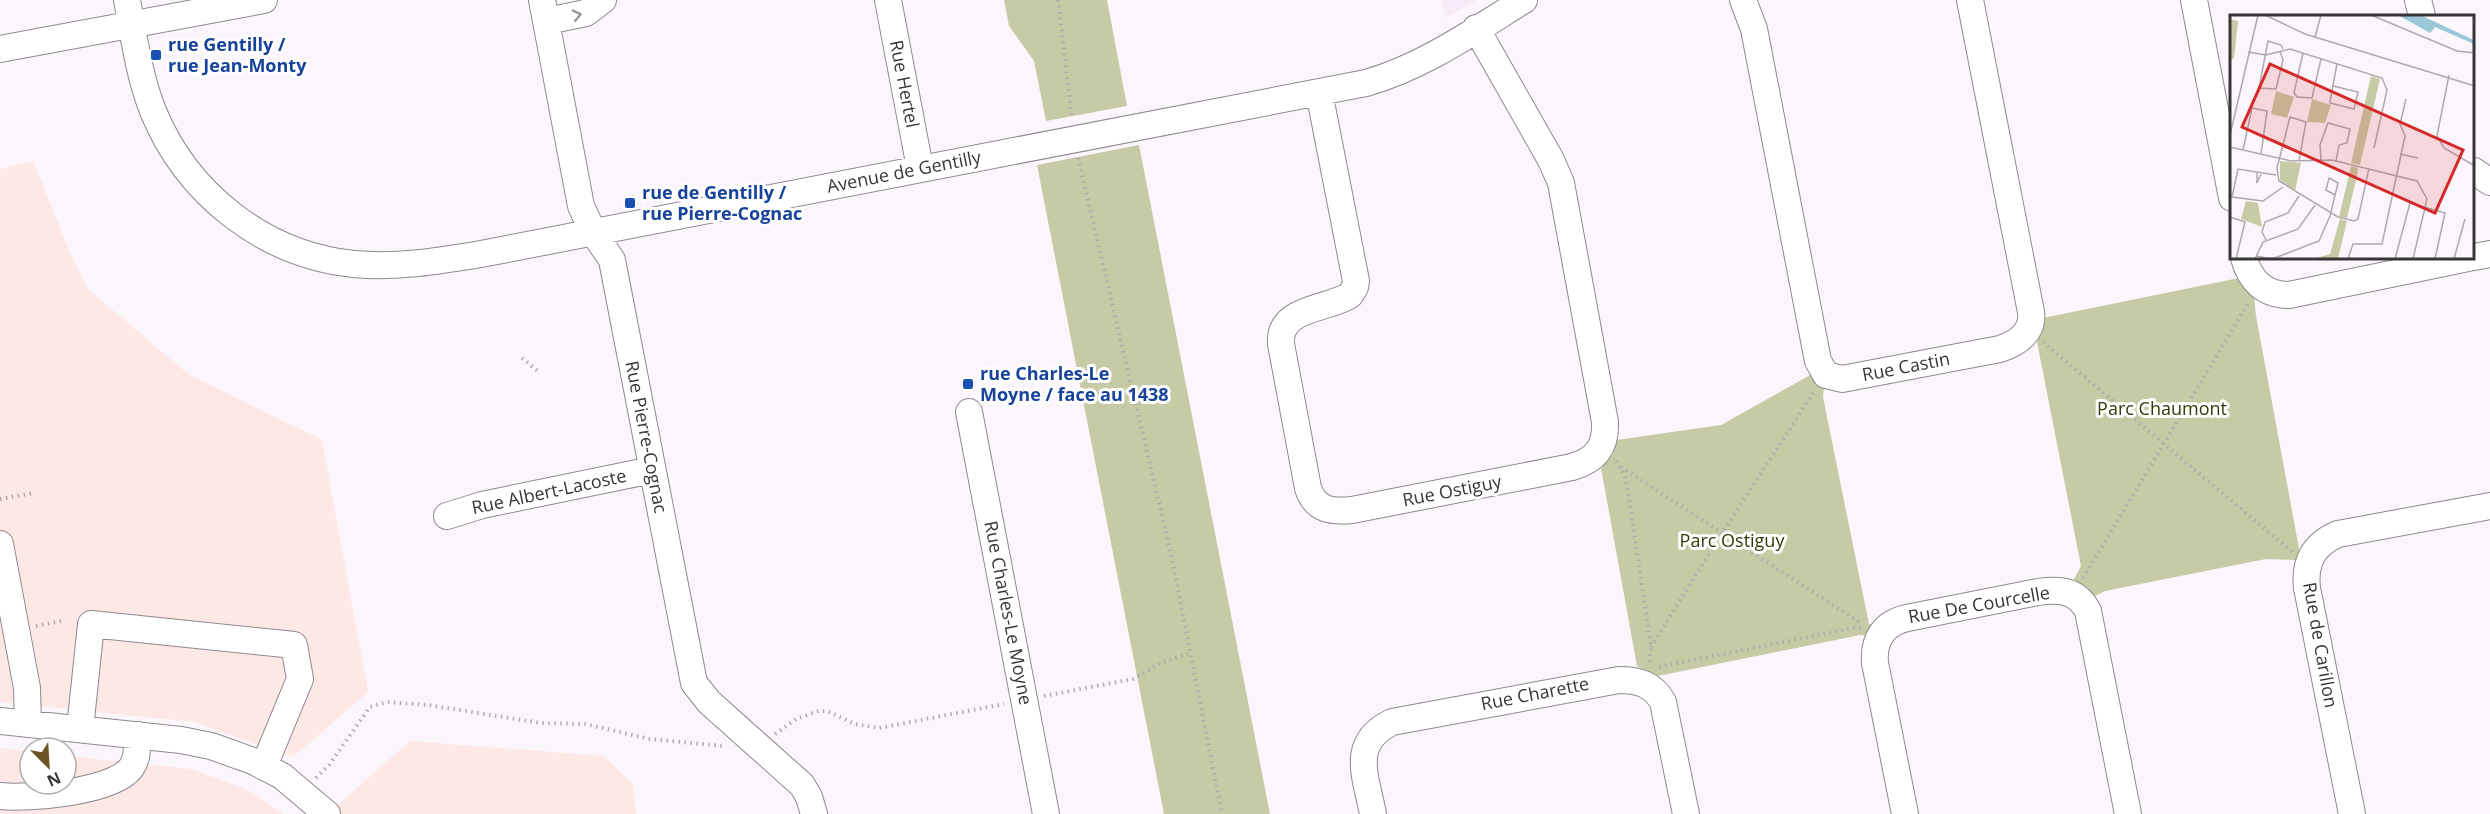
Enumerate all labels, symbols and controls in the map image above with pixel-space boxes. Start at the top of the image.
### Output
one-way arrow [572,9,582,22]
inset map [2230,15,2475,260]
place label: rue Gentilly / rue Jean-Monty [168,32,307,77]
street label: Rue Hertel [885,38,925,130]
marker: rue Gentilly / rue Jean-Monty [149,48,163,62]
street label: Avenue de Gentilly [825,144,984,198]
place label: rue de Gentilly / rue Pierre-Cognac [642,180,802,225]
marker: rue de Gentilly / rue Pierre-Cognac [623,196,637,210]
street label: Rue Castin [1860,346,1952,386]
street label: Rue Pierre-Cognac [620,359,674,515]
place label: rue Charles-Le Moyne / face au 1438 [980,361,1169,406]
marker: rue Charles-Le Moyne / face au 1438 [961,377,975,391]
park label: Parc Chaumont [2097,396,2227,420]
street label: Rue Albert-Lacoste [469,463,628,519]
street label: Rue Ostiguy [1400,468,1504,511]
street label: Rue Charles-Le Moyne [979,519,1039,707]
park label: Parc Ostiguy [1680,528,1785,552]
street label: Rue De Courcelle [1906,580,2051,628]
street label: Rue de Carillon [2298,580,2344,709]
street label: Rue Charette [1479,671,1591,715]
north arrow [18,736,78,796]
text: N [44,767,65,792]

